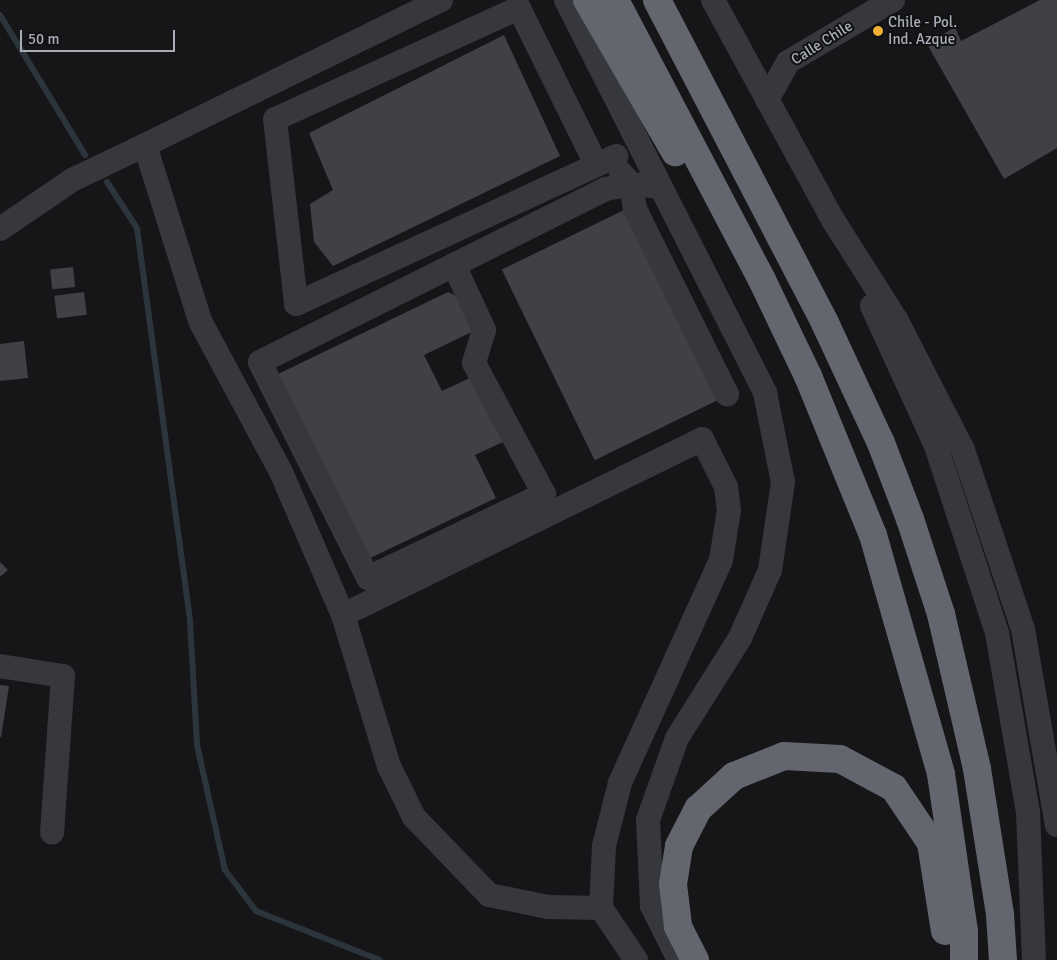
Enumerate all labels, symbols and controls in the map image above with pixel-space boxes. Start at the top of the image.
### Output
place label: Chile - Pol. Ind. Azque [888,13,957,48]
street label: Calle Chile [788,17,856,69]
scale bar [22,20,178,52]
marker: Chile - Pol. Ind. Azque [872,25,884,37]
text: 50 m [28,30,59,48]

